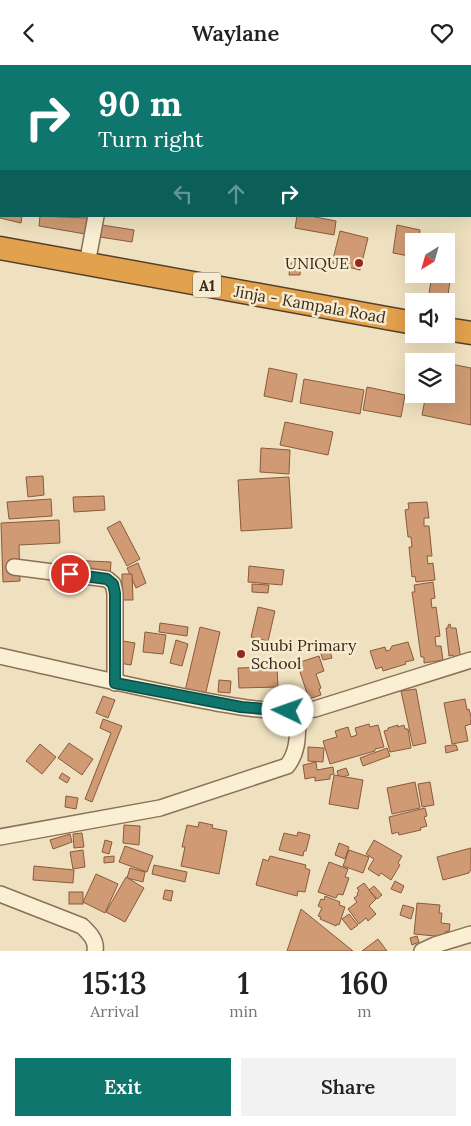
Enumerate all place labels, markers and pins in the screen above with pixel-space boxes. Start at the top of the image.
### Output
place label: UNIQUE [285,253,349,273]
marker: UNIQUE [353,257,365,269]
pin [49,553,91,595]
place label: Suubi Primary School [251,635,357,673]
marker: Suubi Primary School [235,648,247,660]

